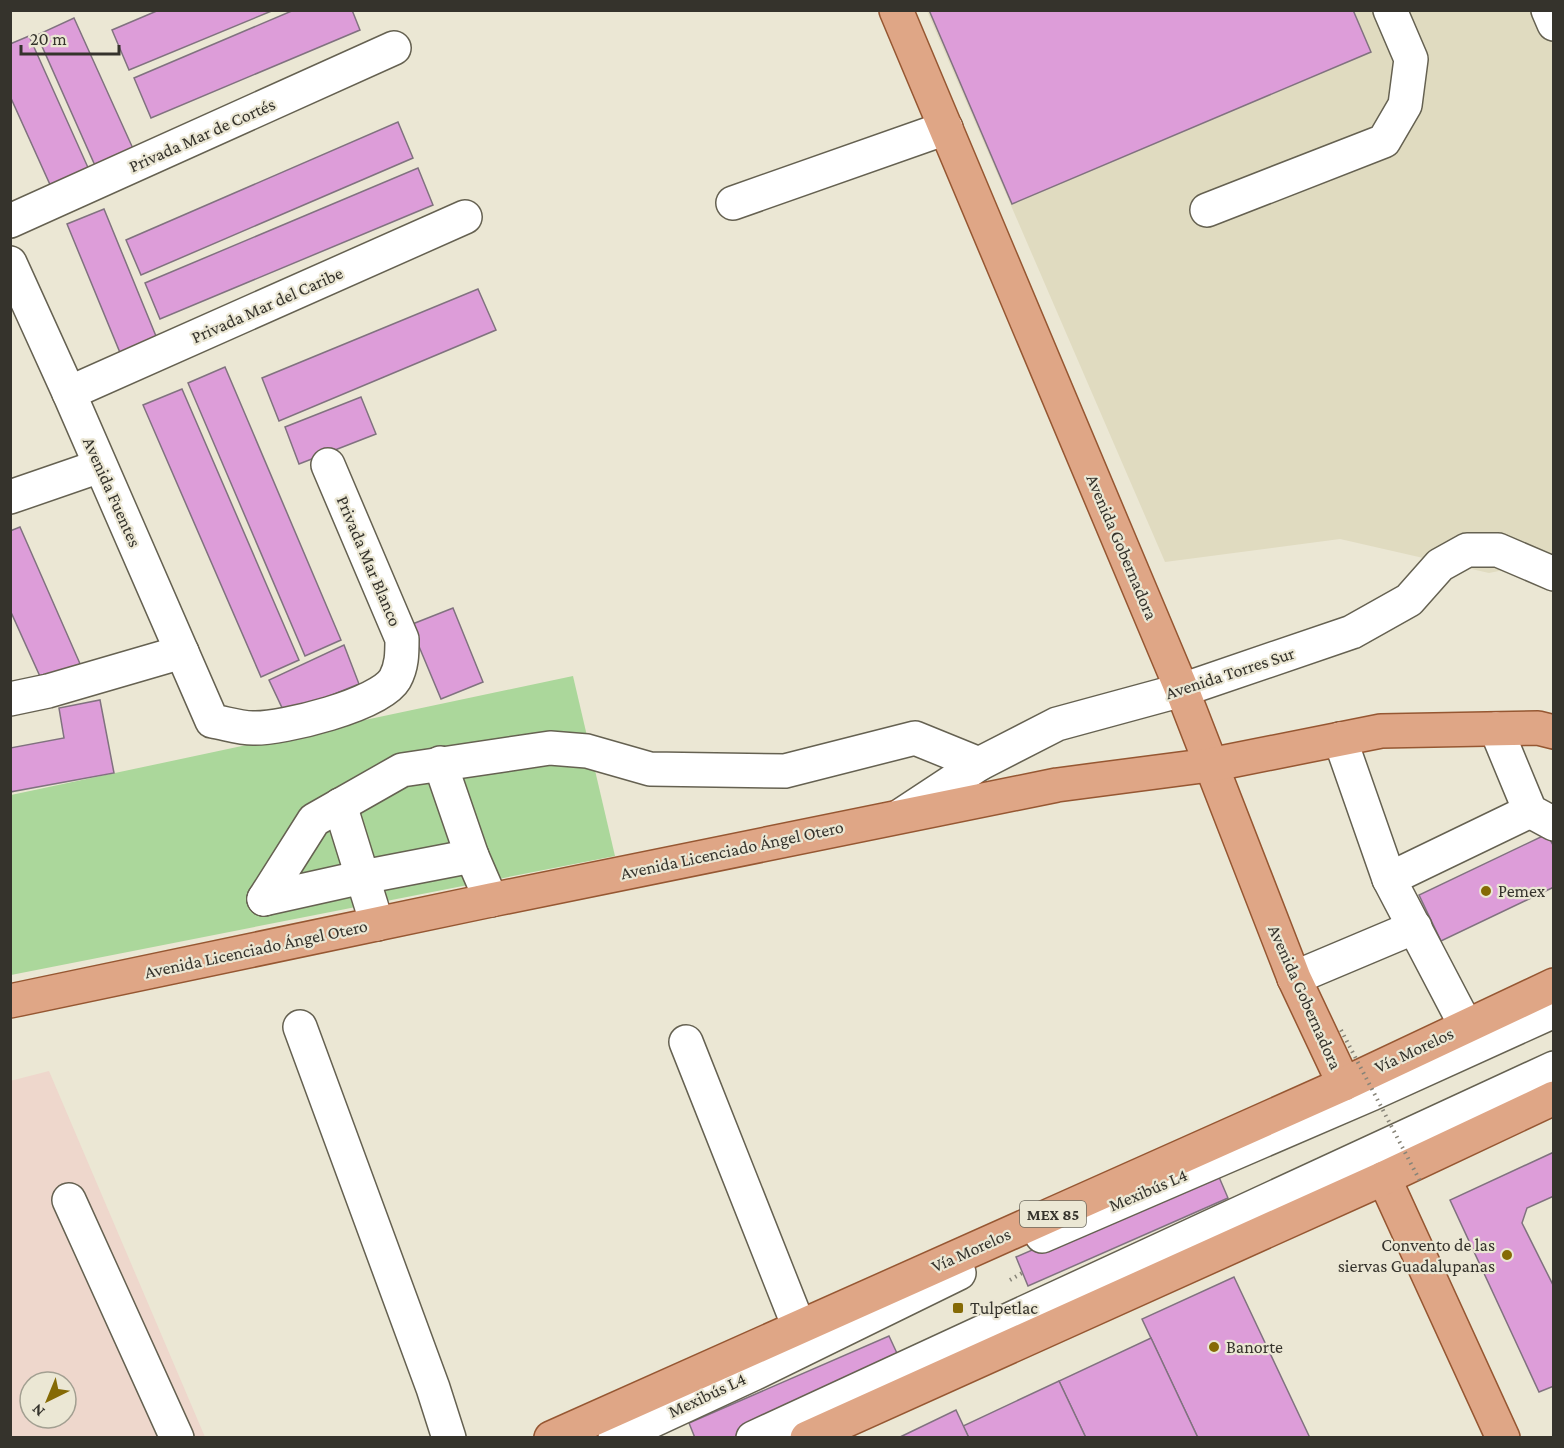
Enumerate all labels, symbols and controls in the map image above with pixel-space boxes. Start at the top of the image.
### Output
scale bar [21,18,118,56]
text: 20 m [30,29,67,49]
street label: Privada Mar de Cortés [126,94,278,176]
street label: Privada Mar del Caribe [188,263,346,347]
street label: Avenida Fuentes [79,434,145,550]
street label: Avenida Gobernadora [1082,471,1162,623]
street label: Privada Mar Blanco [332,493,406,629]
street label: Avenida Torres Sur [1163,643,1298,703]
street label: Avenida Licenciado Ángel Otero [619,817,845,883]
place label: Pemex [1498,881,1546,901]
marker: Pemex [1479,884,1493,898]
street label: Avenida Licenciado Ángel Otero [143,916,369,982]
street label: Avenida Gobernadora [1264,922,1346,1072]
street label: Vía Morelos [1371,1023,1457,1077]
street label: Mexibús L4 [1106,1165,1190,1215]
road number: MEX 85 [1020,1201,1086,1227]
street label: Vía Morelos [928,1224,1014,1276]
place label: Convento de las siervas Guadalupanas [1338,1235,1495,1276]
marker: Convento de las siervas Guadalupanas [1500,1248,1514,1262]
place label: Tulpetlac [970,1298,1038,1318]
marker: Tulpetlac [951,1301,965,1315]
place label: Banorte [1226,1337,1283,1357]
marker: Banorte [1207,1340,1221,1354]
street label: Mexibús L4 [665,1368,749,1422]
north arrow [18,1370,78,1430]
text: N [28,1401,48,1421]

